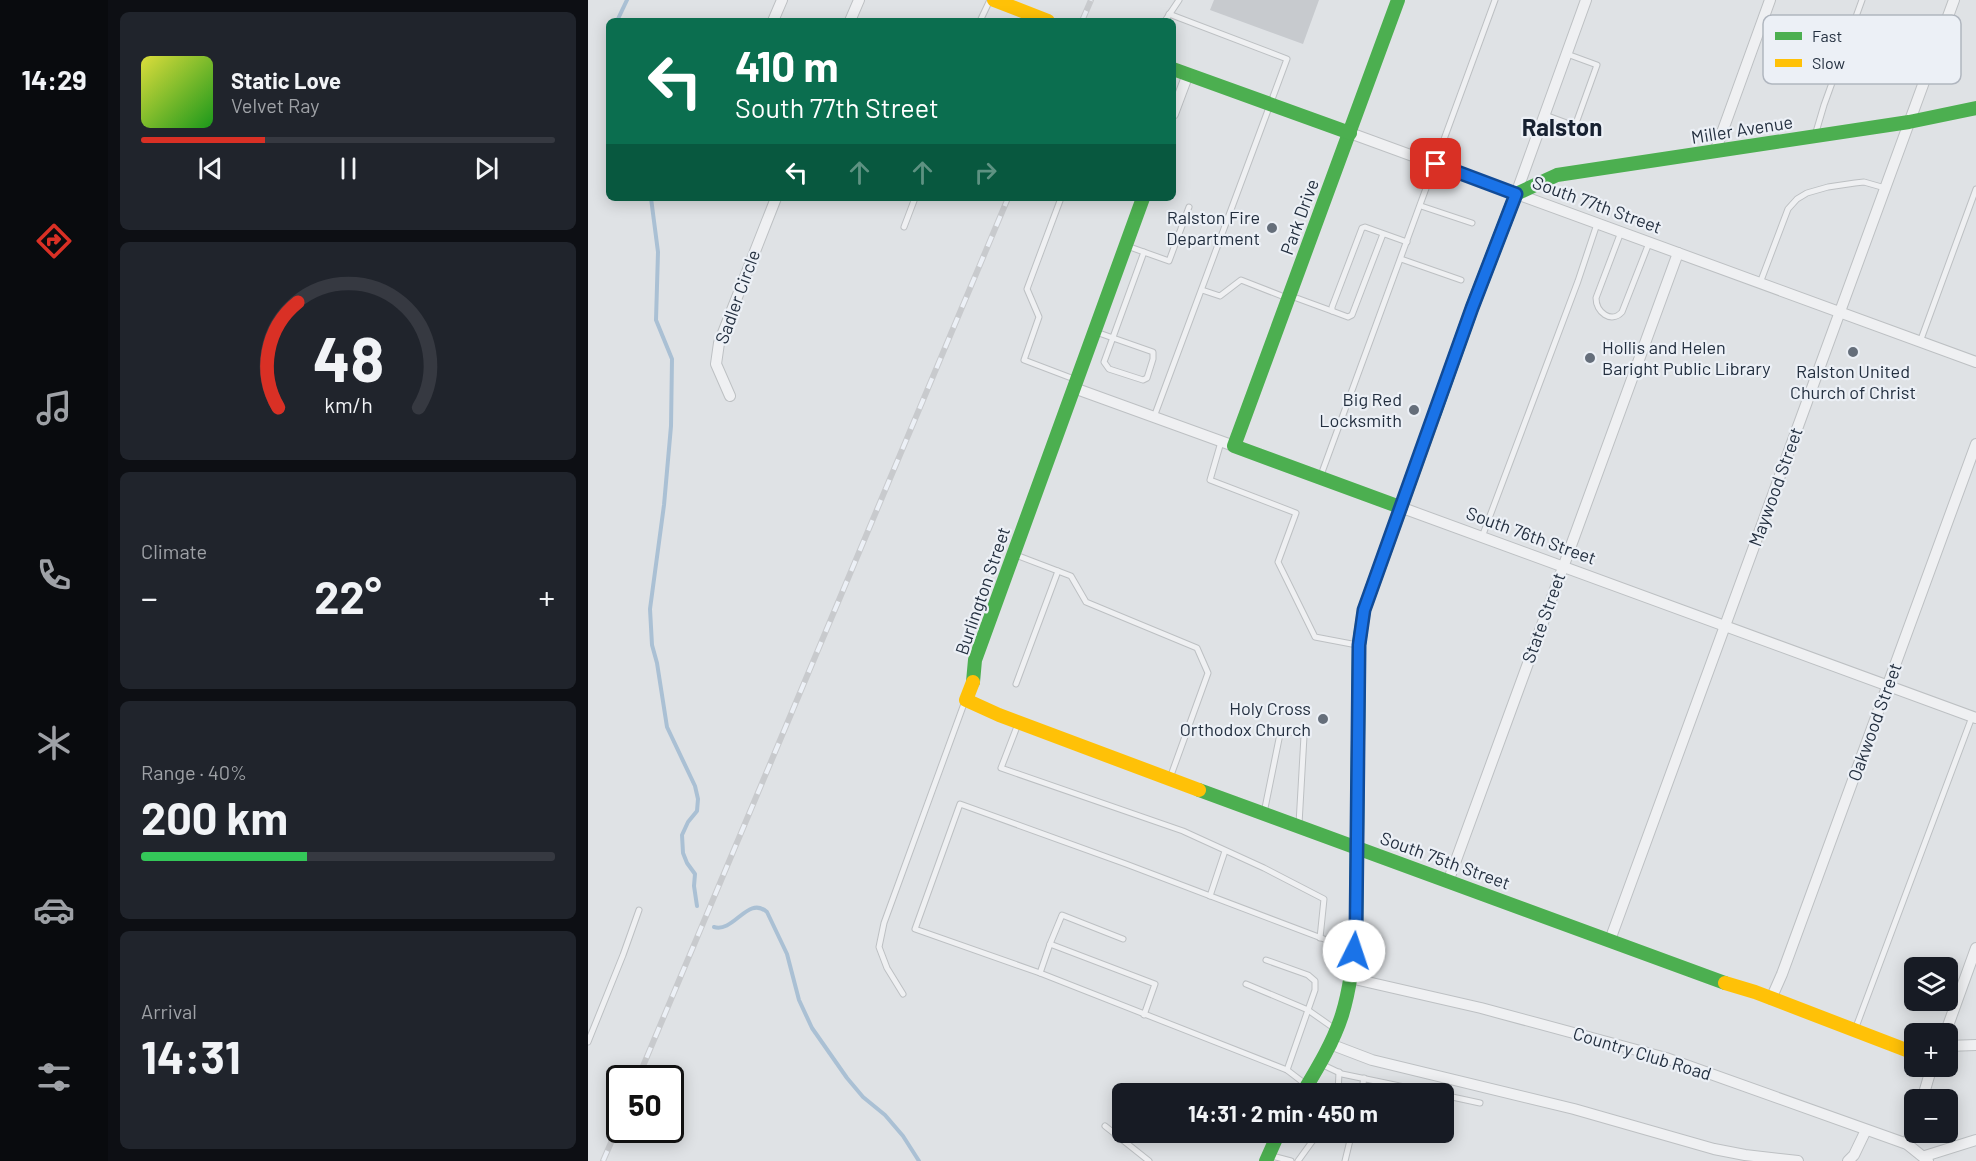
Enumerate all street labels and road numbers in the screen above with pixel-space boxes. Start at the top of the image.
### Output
street label: Miller Avenue [1689,110,1794,148]
street label: South 77th Street [1530,170,1665,238]
street label: Park Drive [1275,176,1323,258]
street label: Sadler Circle [710,247,764,347]
street label: Maywood Street [1743,424,1807,549]
street label: South 76th Street [1463,501,1599,569]
street label: Burlington Street [950,524,1014,658]
street label: State Street [1517,569,1570,666]
street label: Oakwood Street [1842,660,1906,784]
street label: South 75th Street [1377,826,1513,894]
street label: Country Club Road [1570,1022,1714,1085]

